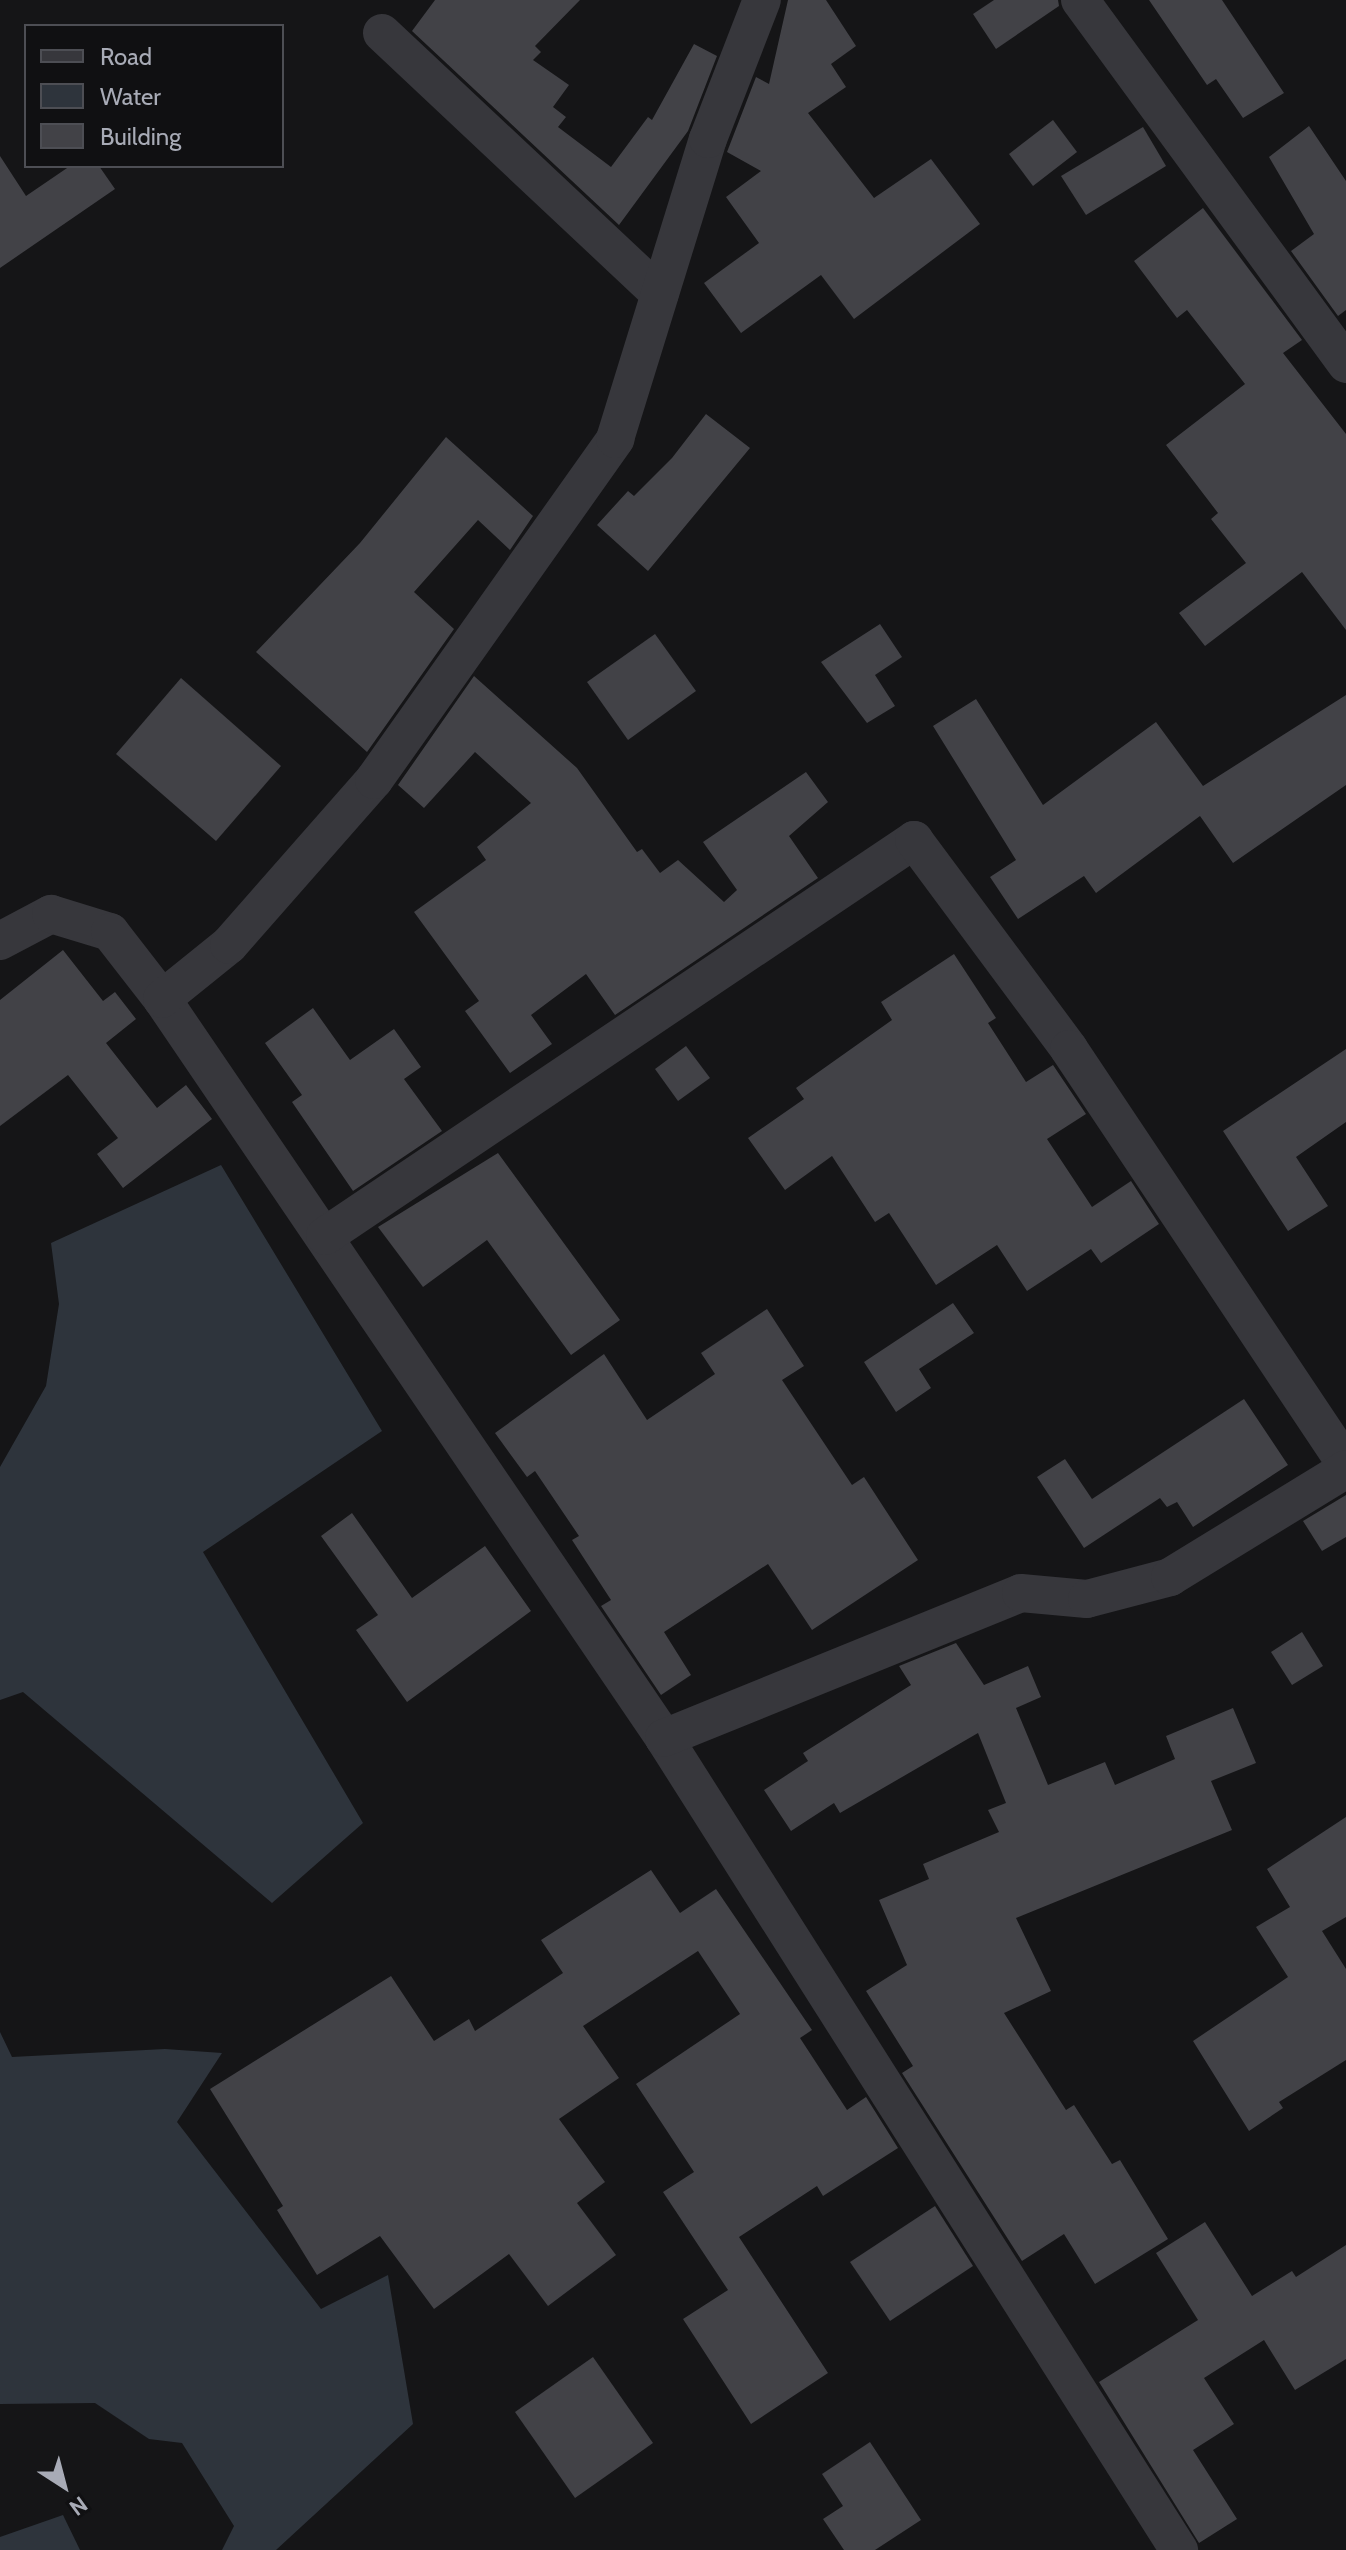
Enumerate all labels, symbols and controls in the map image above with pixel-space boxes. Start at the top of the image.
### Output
legend [24,24,284,168]
text: Road [100,42,152,71]
text: Water [100,82,161,111]
text: Building [100,122,181,151]
north arrow [24,2446,104,2526]
text: N [64,2490,93,2521]

